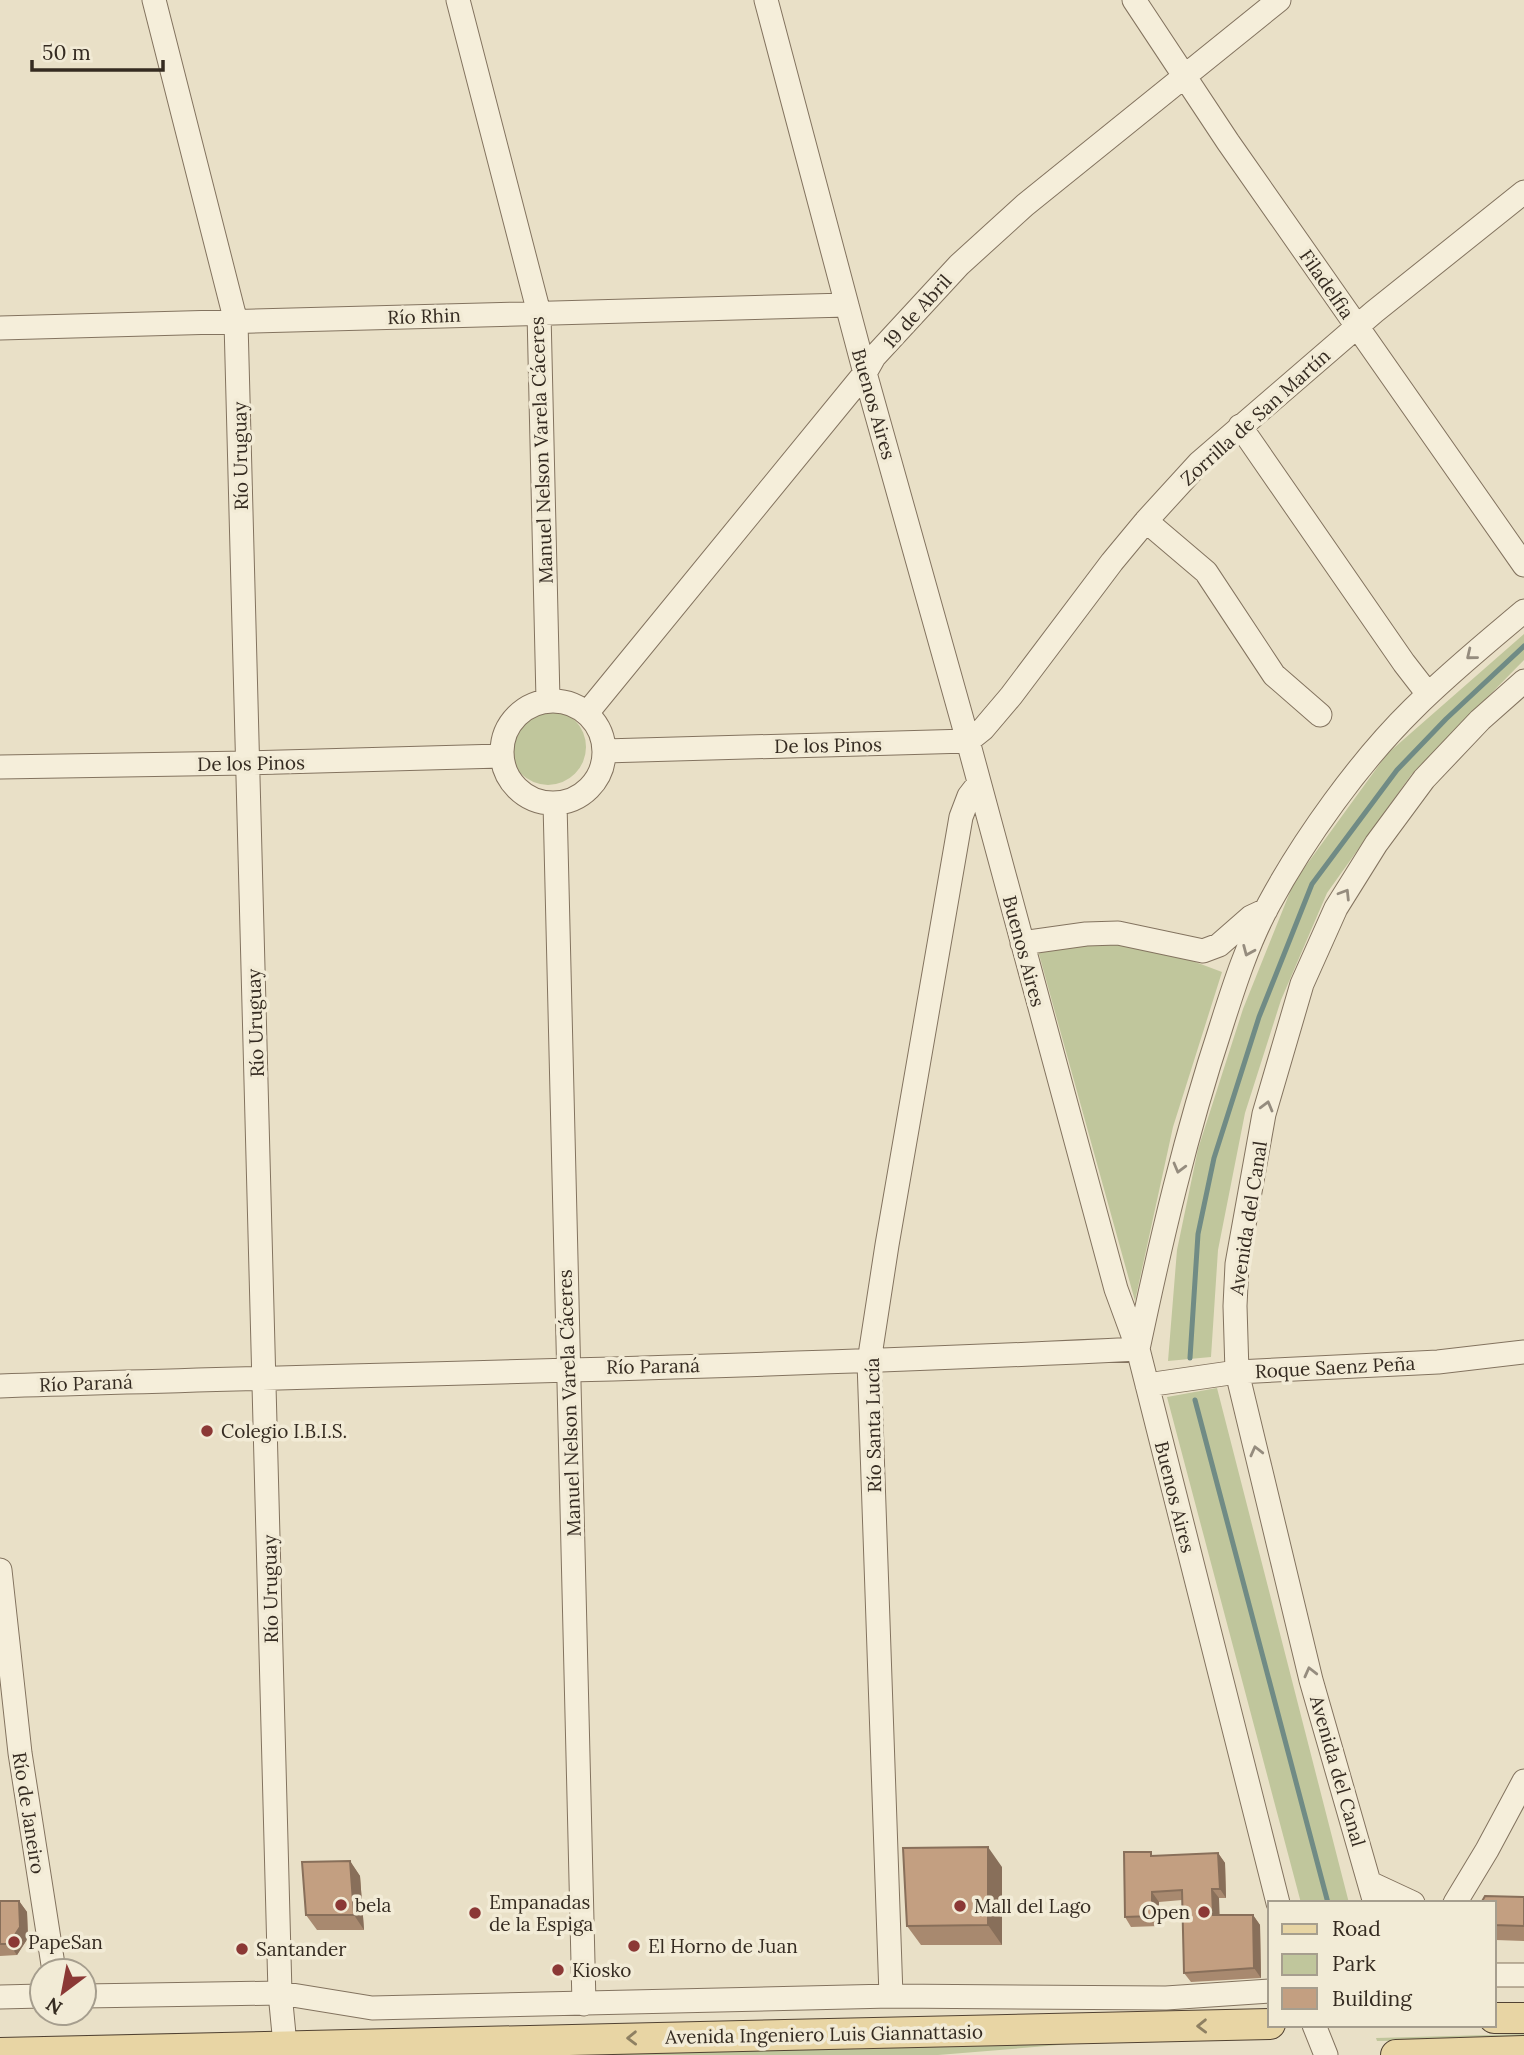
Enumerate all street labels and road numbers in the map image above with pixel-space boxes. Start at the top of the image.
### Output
street label: Filadelfia [1294,245,1360,323]
street label: 19 de Abril [878,269,956,353]
street label: Río Rhin [387,303,461,329]
street label: Manuel Nelson Varela Cáceres [524,316,558,584]
street label: Zorrilla de San Martín [1175,343,1335,491]
street label: Buenos Aires [847,346,901,462]
street label: Río Uruguay [227,401,253,511]
street label: De los Pinos [774,732,882,758]
street label: De los Pinos [197,750,305,776]
street label: Buenos Aires [998,893,1050,1009]
street label: Río Uruguay [241,968,269,1078]
street label: Avenida del Canal [1224,1139,1272,1298]
street label: Manuel Nelson Varela Cáceres [552,1269,586,1537]
street label: Roque Saenz Peña [1254,1351,1416,1383]
street label: Río Paraná [606,1353,700,1379]
street label: Río Santa Lucía [860,1357,886,1493]
street label: Río Paraná [39,1369,133,1397]
street label: Buenos Aires [1150,1439,1201,1555]
street label: Río Uruguay [257,1534,283,1644]
street label: Avenida del Canal [1305,1692,1371,1849]
street label: Río de Janeiro [8,1750,50,1876]
street label: Avenida Ingeniero Luis Giannattasio [664,2019,983,2049]

